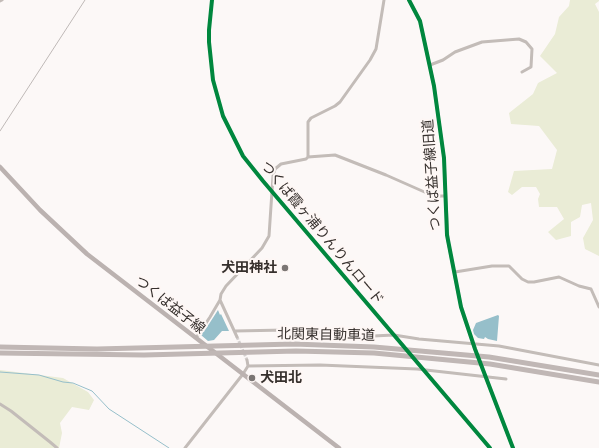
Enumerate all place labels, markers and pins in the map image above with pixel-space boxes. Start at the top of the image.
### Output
place label: 犬田神社 [221,260,277,276]
marker: 犬田神社 [280,263,290,273]
place label: 犬田北 [260,370,302,386]
marker: 犬田北 [247,373,257,383]

